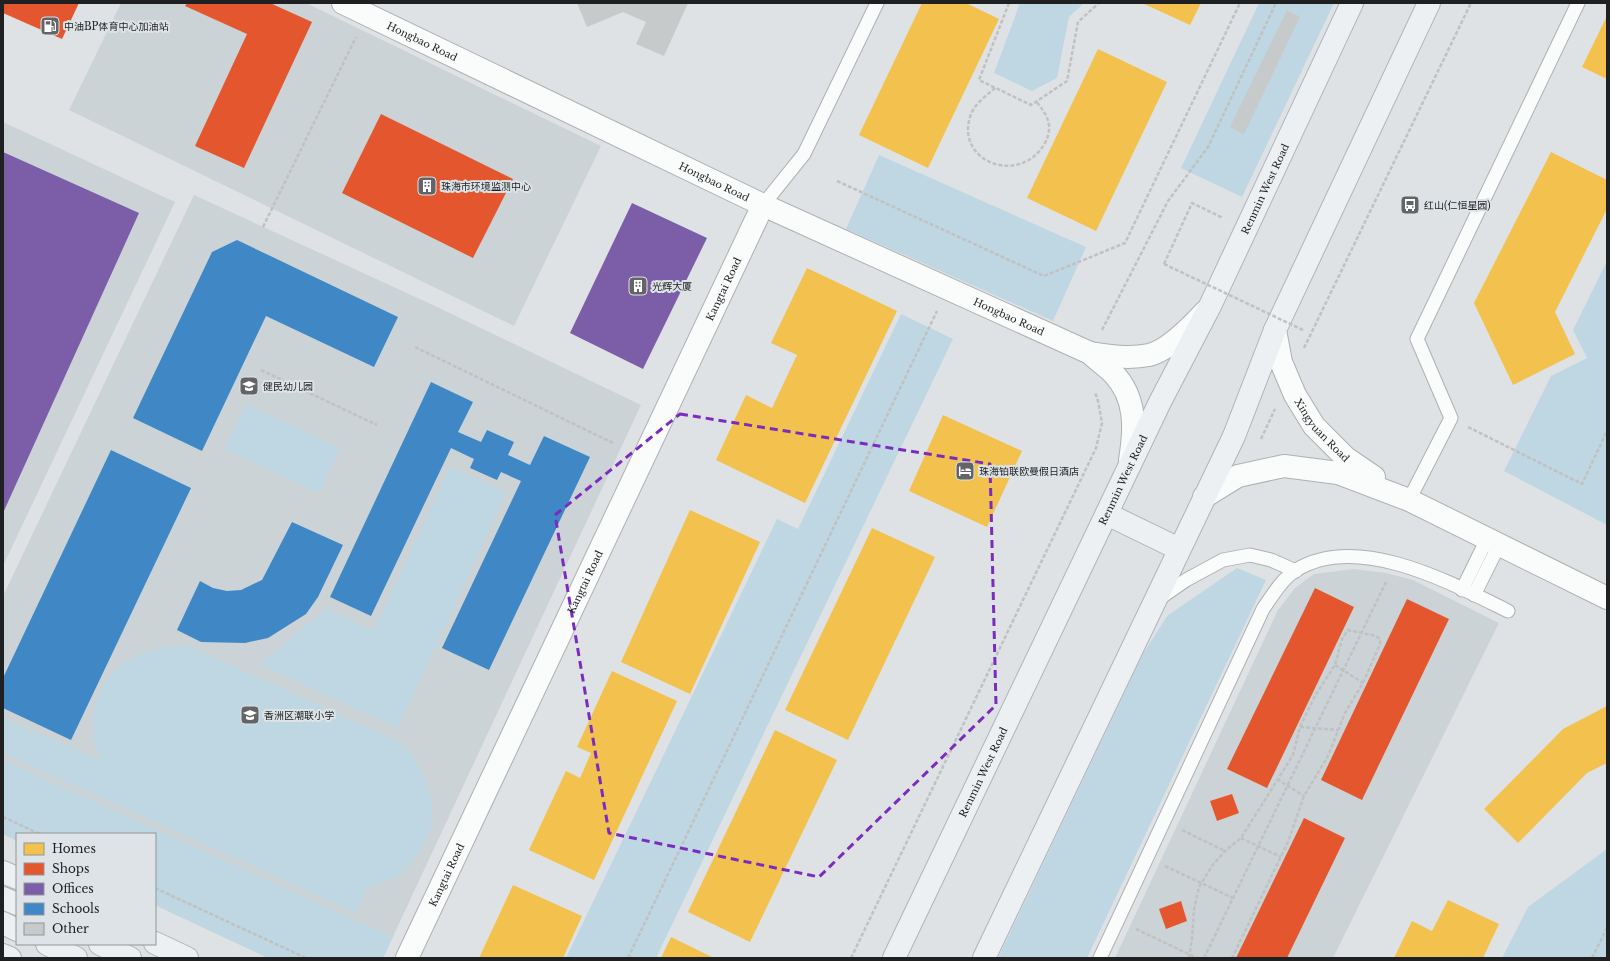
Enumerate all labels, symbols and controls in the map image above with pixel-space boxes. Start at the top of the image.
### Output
fuel station icon: 中油BP体育中心加油站 [39,15,61,37]
street label: Hongbao Road [385,19,460,64]
place label: 中油BP体育中心加油站 [64,20,168,33]
street label: Renmin West Road [1238,141,1292,236]
street label: Hongbao Road [677,159,752,204]
building icon: 珠海市环境监测中心 [416,175,438,197]
place label: 珠海市环境监测中心 [441,180,531,193]
bus stop icon: 红山(仁恒星园) [1399,194,1421,216]
place label: 红山(仁恒星园) [1424,199,1491,212]
street label: Kangtai Road [703,255,744,323]
building icon: 光辉大厦 [627,275,649,297]
place label: 光辉大厦 [652,280,692,293]
street label: Hongbao Road [971,295,1047,338]
school or university icon: 健民幼儿园 [238,375,260,397]
place label: 健民幼儿园 [263,380,313,393]
street label: Xingyuan Road [1292,396,1353,465]
street label: Renmin West Road [1096,432,1150,527]
hotel icon: 珠海铂联欧曼假日酒店 [954,460,976,482]
place label: 珠海铂联欧曼假日酒店 [979,465,1079,478]
street label: Kangtai Road [564,548,605,616]
school or university icon: 香洲区潮联小学 [239,704,261,726]
place label: 香洲区潮联小学 [264,709,334,722]
street label: Renmin West Road [956,725,1010,819]
legend [16,833,156,945]
text: Homes [52,841,96,856]
street label: Kangtai Road [426,841,467,909]
text: Shops [52,861,89,876]
text: Offices [52,881,94,896]
text: Schools [52,901,99,916]
text: Other [52,921,89,936]

